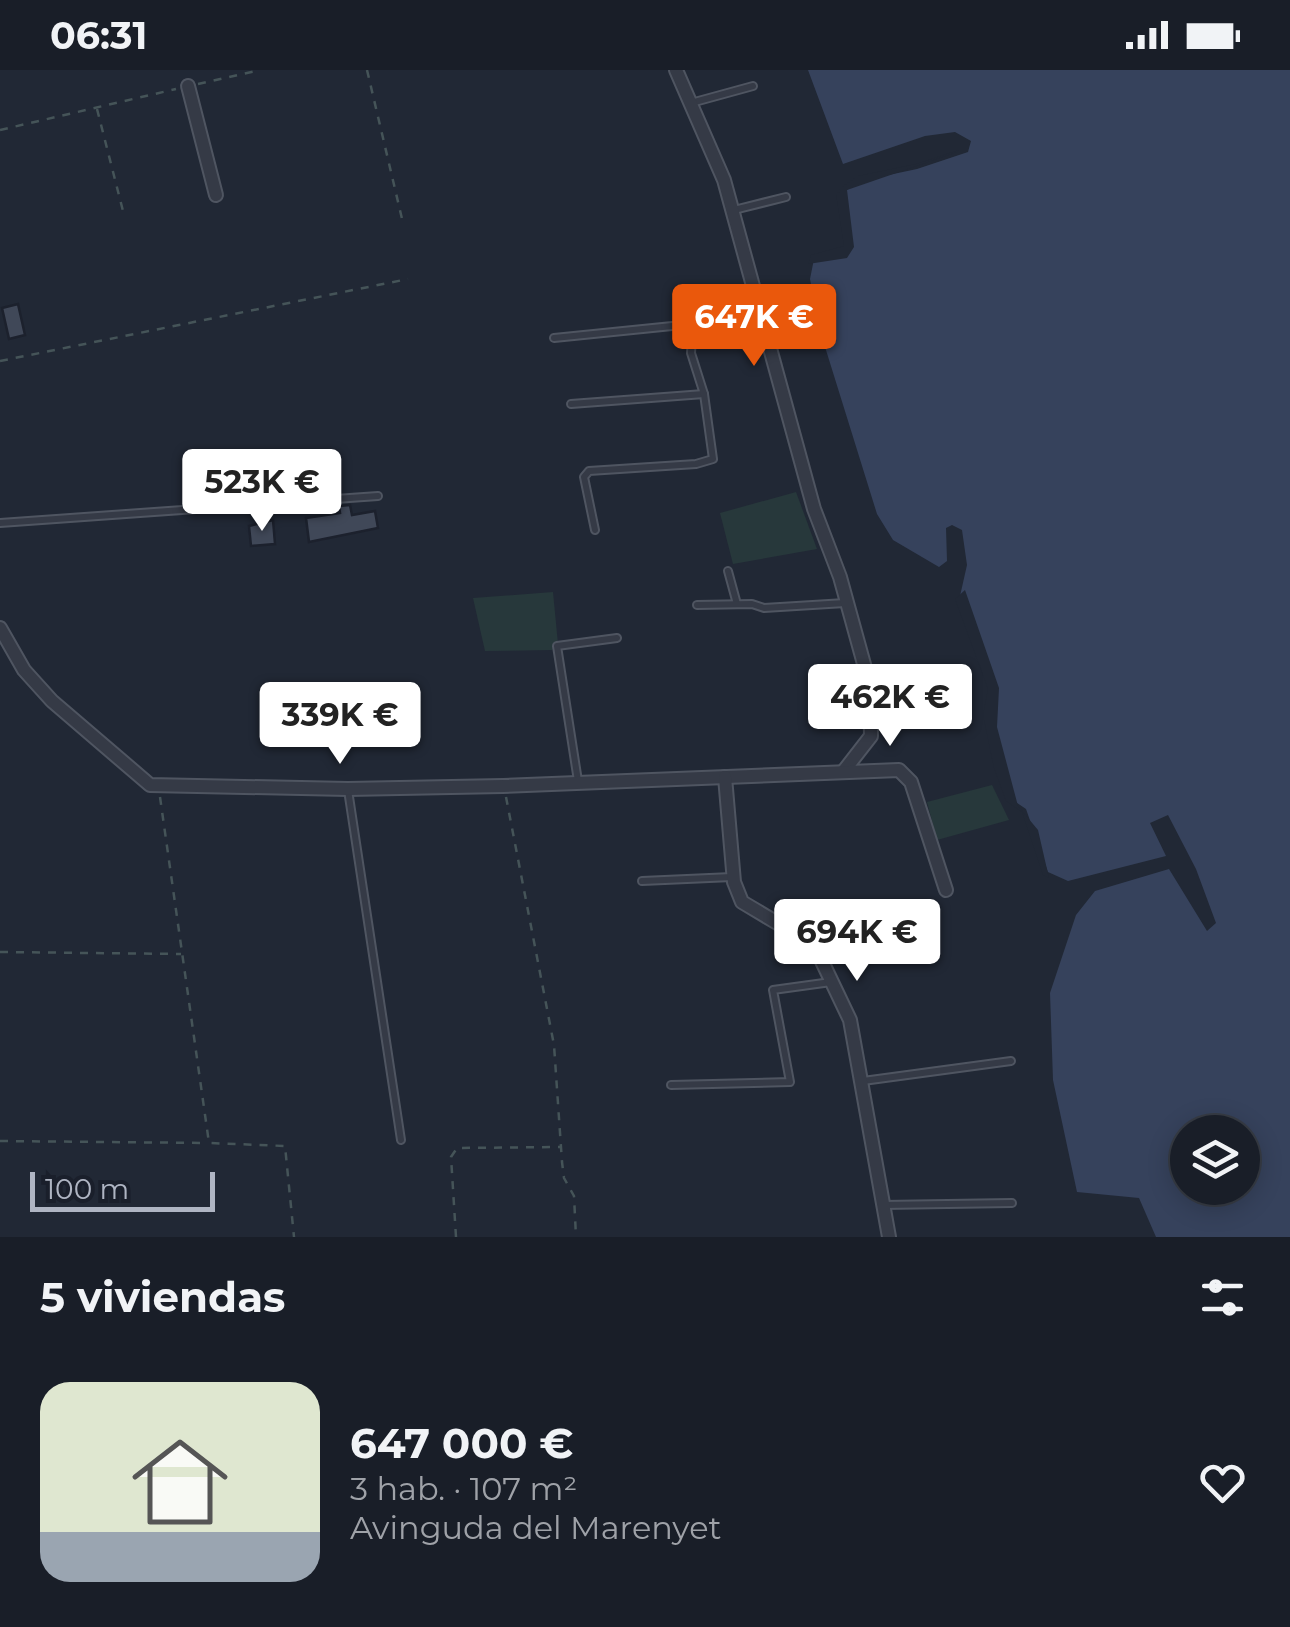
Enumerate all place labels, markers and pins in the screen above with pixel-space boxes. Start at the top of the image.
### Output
pin: 647K € [673,284,835,369]
pin: 523K € [181,449,343,534]
pin: 462K € [809,664,971,749]
pin: 339K € [259,682,421,767]
pin: 694K € [776,899,938,984]

